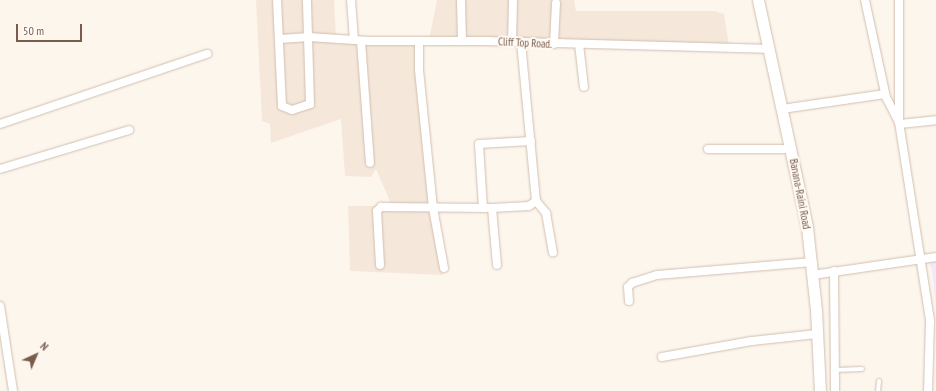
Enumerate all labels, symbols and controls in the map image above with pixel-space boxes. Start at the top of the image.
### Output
scale bar [18,16,84,42]
text: 50 m [23,23,44,38]
street label: Cliff Top Road. [498,35,552,51]
street label: Banana-Raini Road [787,158,813,230]
north arrow [16,335,56,375]
text: N [37,339,51,353]

